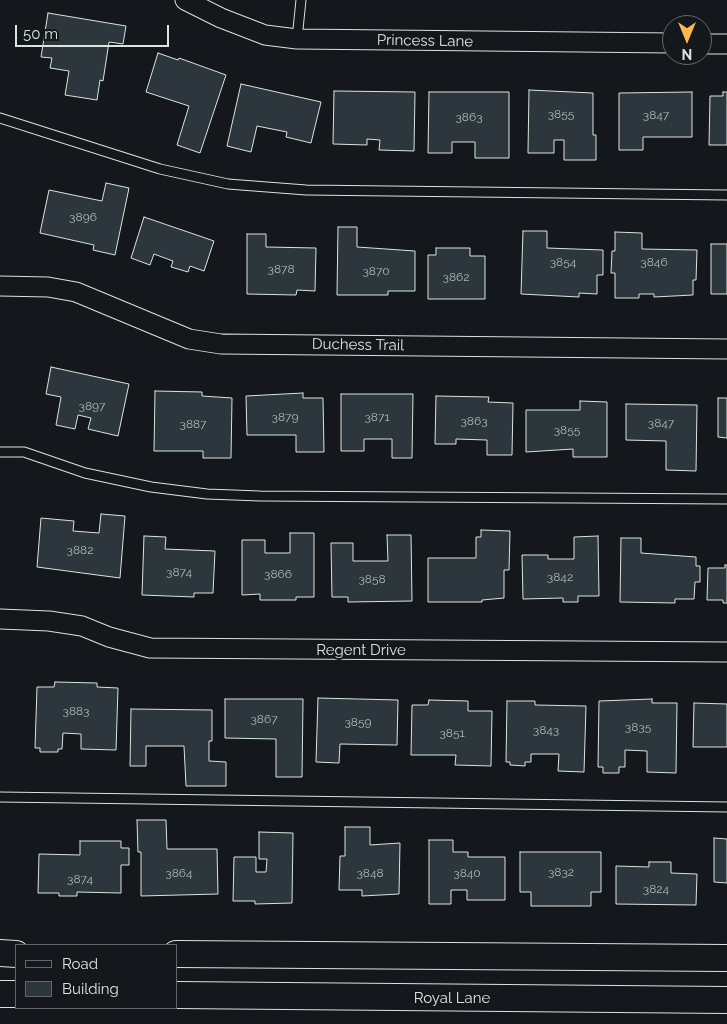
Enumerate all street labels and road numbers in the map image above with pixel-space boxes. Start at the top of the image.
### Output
street label: Princess Lane [377,31,473,51]
street label: Duchess Trail [312,335,404,355]
street label: Regent Drive [316,641,406,659]
street label: Royal Lane [414,989,490,1007]

